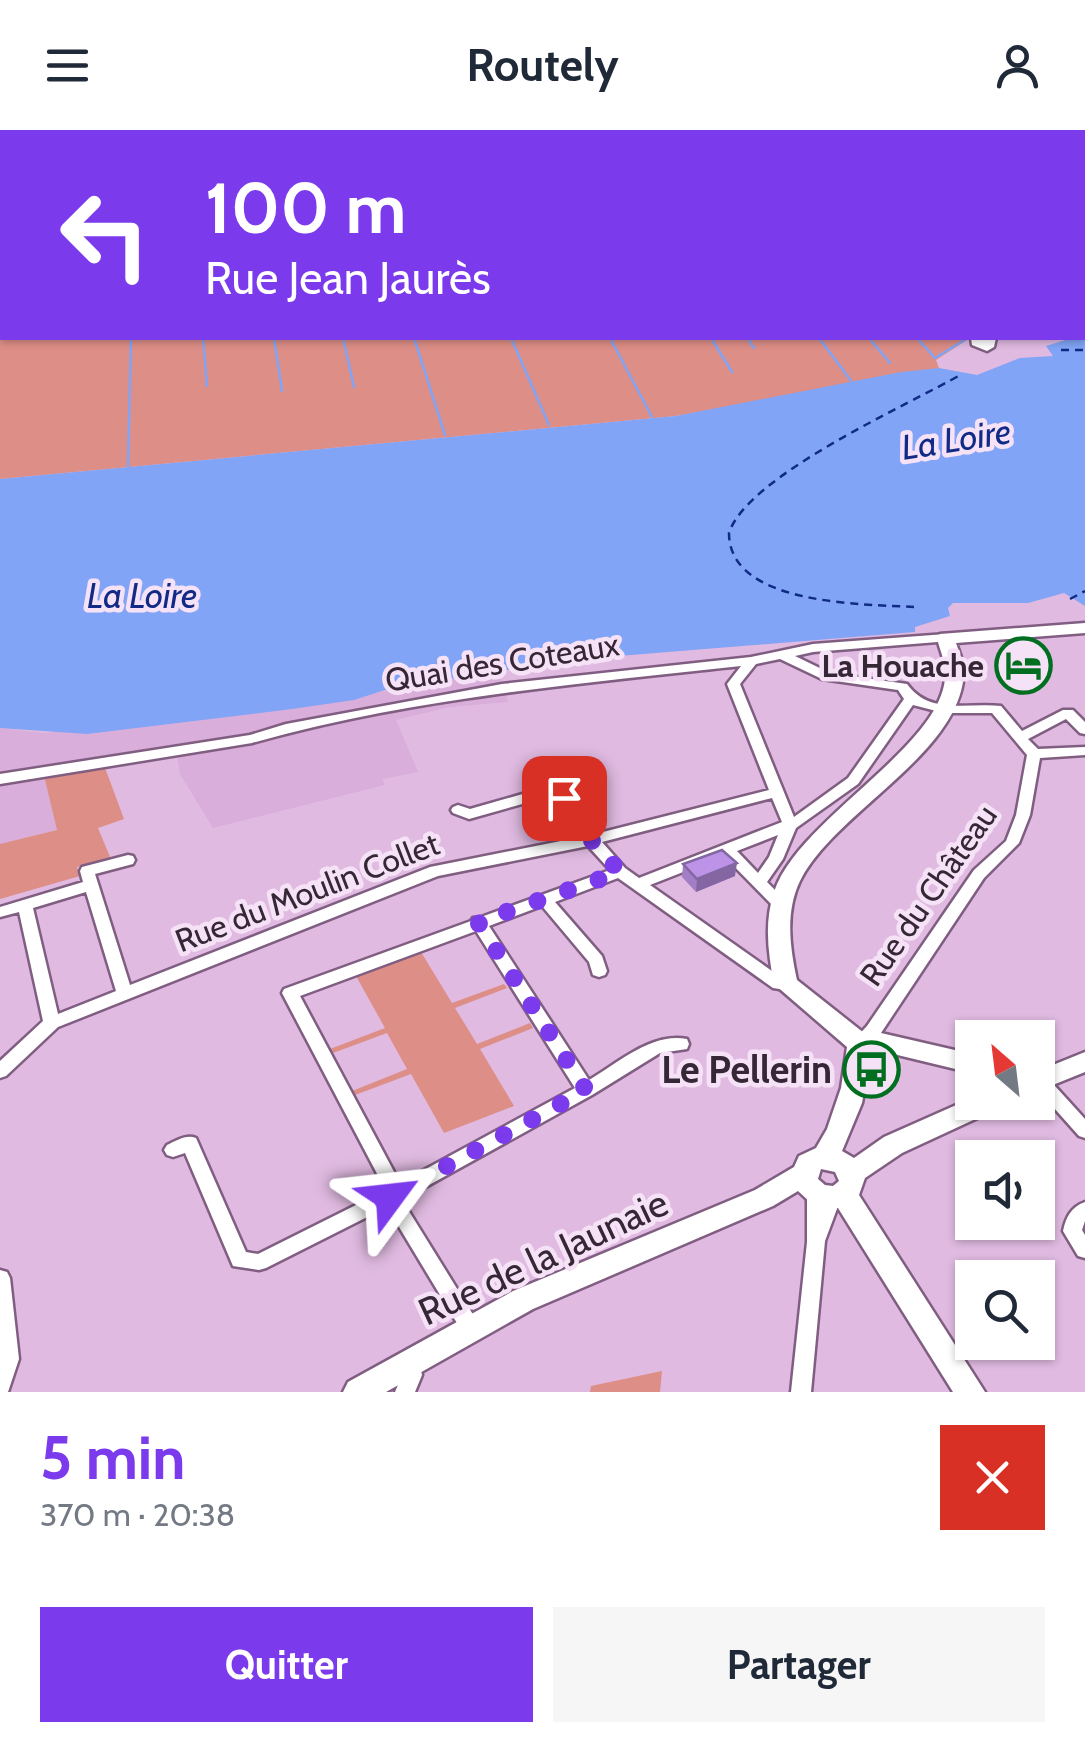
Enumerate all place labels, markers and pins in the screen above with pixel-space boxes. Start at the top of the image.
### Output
hotel icon: La Houache [993,635,1053,695]
place label: La Houache [821,646,984,685]
pin [522,756,607,841]
bus stop icon: Le Pellerin [841,1039,901,1099]
place label: Le Pellerin [661,1046,832,1093]

